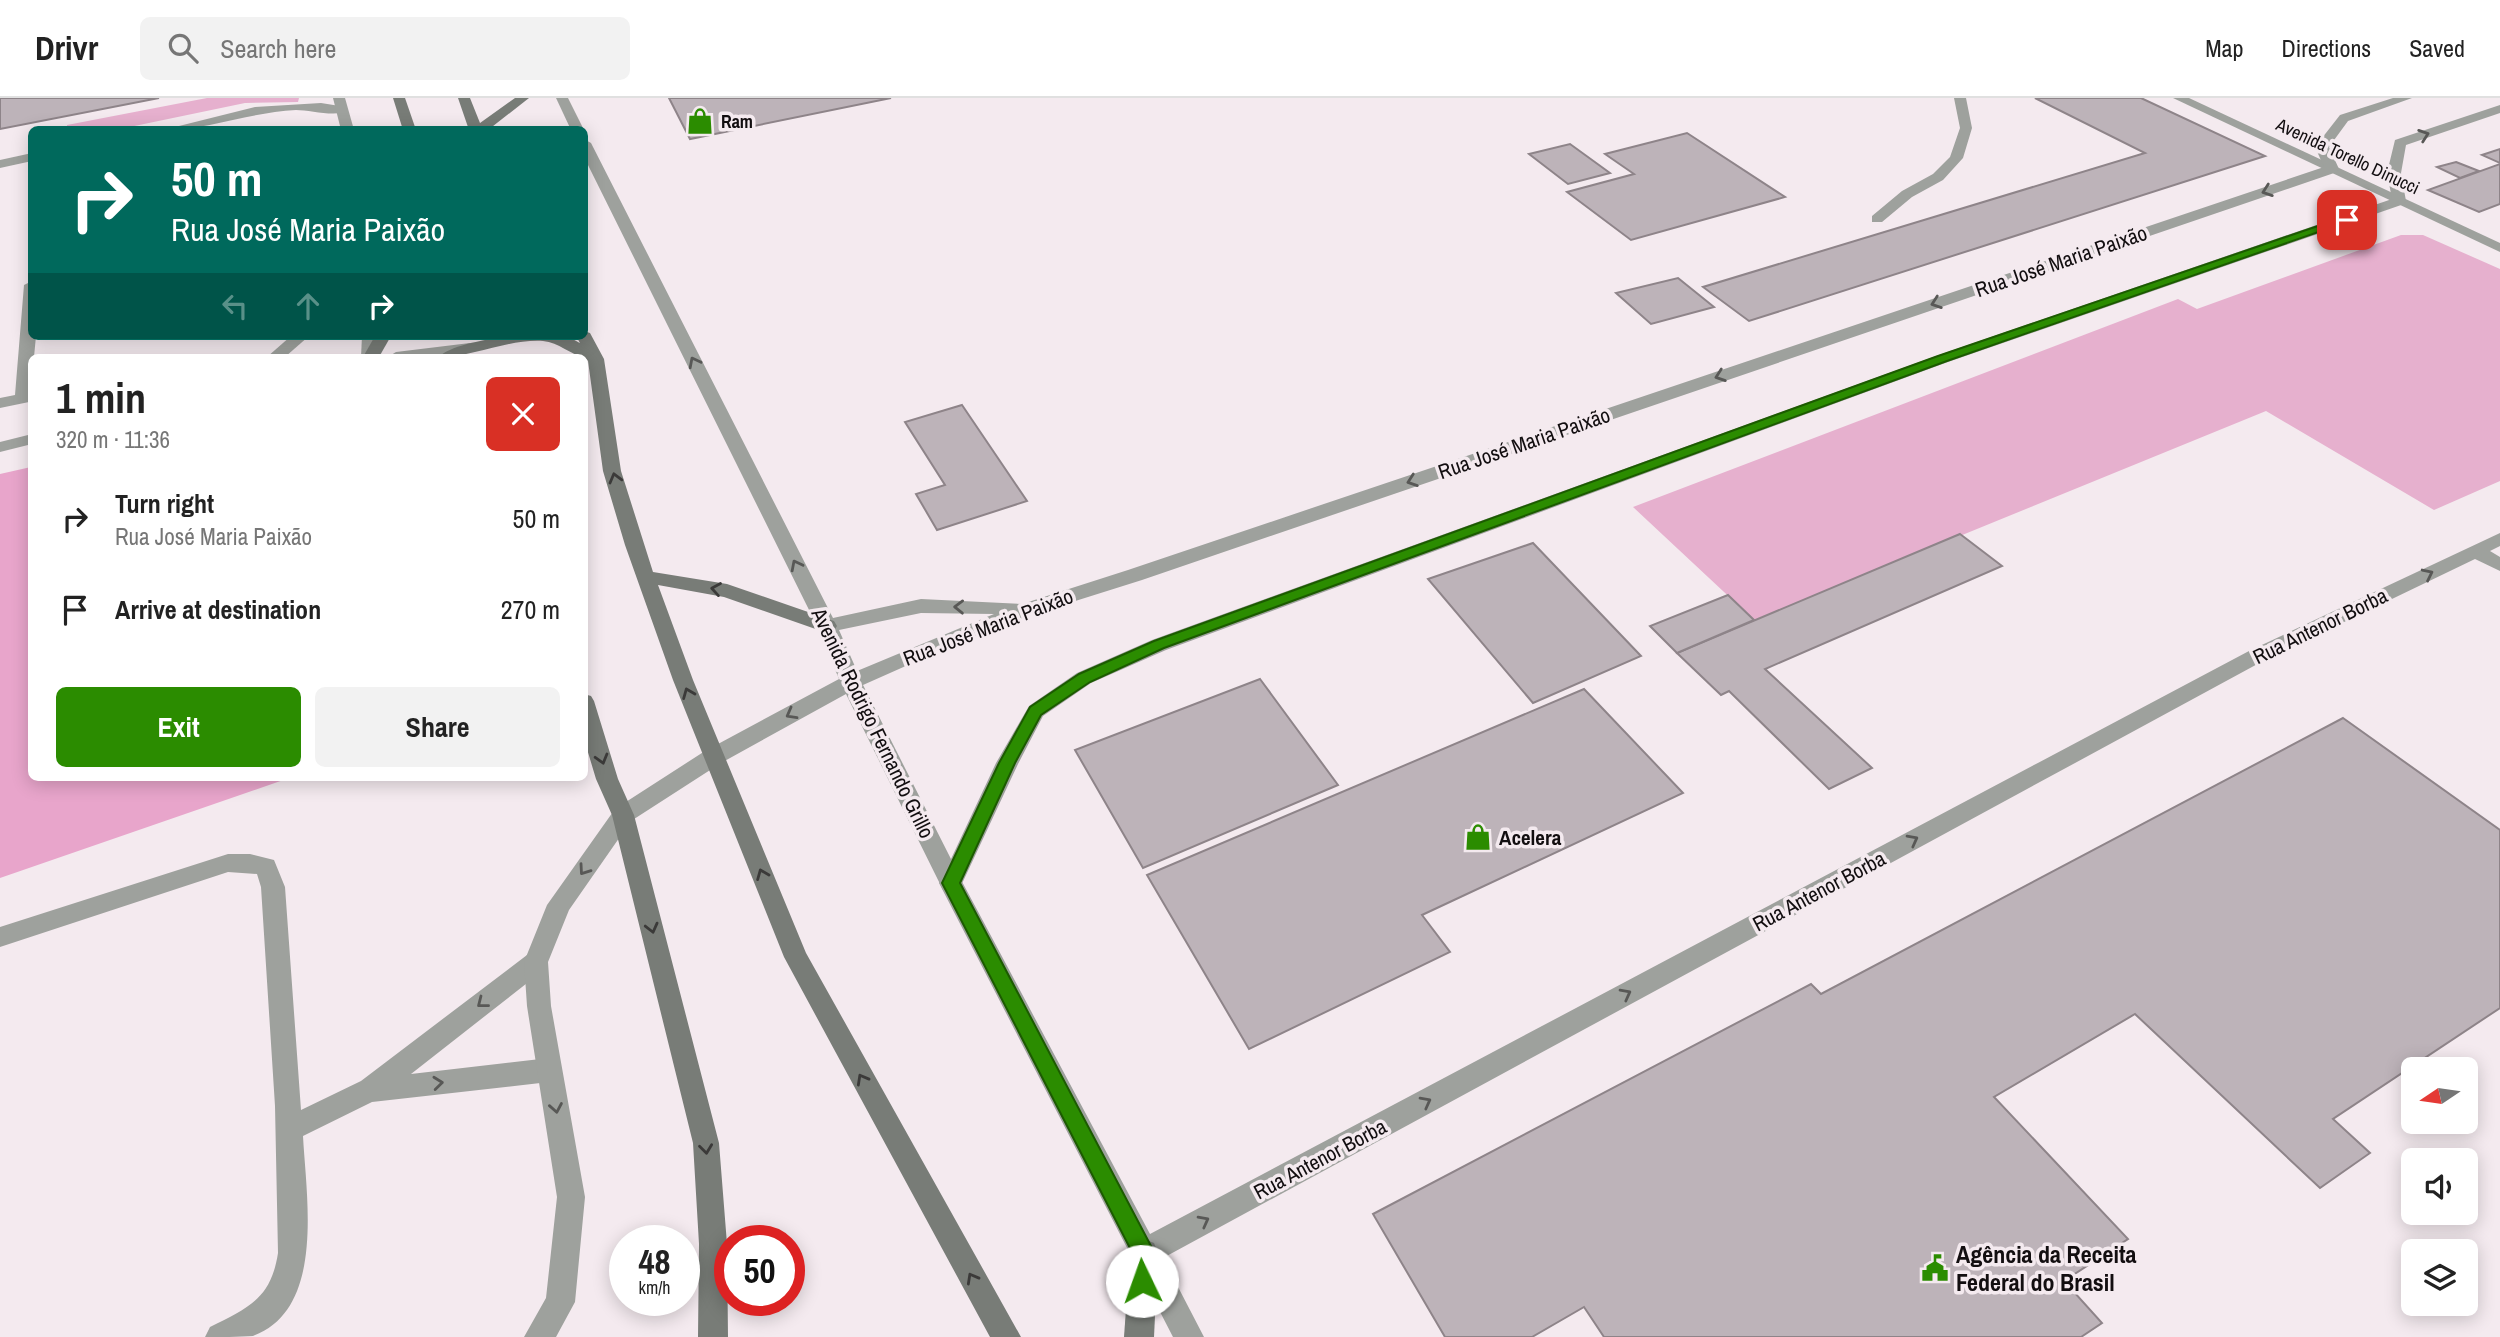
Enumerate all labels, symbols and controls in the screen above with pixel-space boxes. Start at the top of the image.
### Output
search box [140,17,630,80]
text: Drivr [35,26,98,70]
icon: search [164,29,202,67]
text: Search here [220,31,336,66]
text: Map [2205,32,2243,64]
text: Directions [2281,32,2371,64]
text: Saved [2409,32,2465,64]
shop icon: Ram [685,106,715,136]
place label: Ram [721,109,753,134]
street label: Avenida Torello Dinucci [2271,111,2424,200]
one-way arrow [2418,129,2430,143]
text: 50 m [171,145,263,211]
icon: right [56,154,147,245]
one-way arrow [2262,183,2274,197]
pin [2317,190,2377,250]
icon: arrive [2328,201,2366,239]
text: Rua José Maria Paixão [171,208,445,251]
street label: Rua José Maria Paixão [1971,218,2151,304]
icon: left [216,287,254,325]
icon: ahead [289,287,327,325]
icon: right [362,287,400,325]
one-way arrow [1930,295,1942,309]
one-way arrow [689,357,703,369]
one-way arrow [1715,368,1727,382]
text: 1 min [56,370,146,426]
button: close [486,377,560,451]
street label: Rua José Maria Paixão [1434,400,1614,486]
text: 320 m · 11:36 [56,424,170,455]
one-way arrow [609,472,623,484]
one-way arrow [1407,473,1419,487]
text: Turn right [115,486,214,521]
icon: right [56,500,94,538]
text: 50 m [513,501,560,536]
text: Rua José Maria Paixão [115,521,312,552]
one-way arrow [791,560,805,572]
one-way arrow [2421,568,2433,582]
street label: Rua José Maria Paixão [899,581,1077,673]
street label: Rua Antenor Borba [2248,581,2393,671]
one-way arrow [710,582,722,597]
icon: arrive [56,591,94,629]
text: Arrive at destination [115,592,321,627]
text: 270 m [501,592,560,627]
one-way arrow [953,599,964,615]
street label: Avenida Rodrigo Fernando Grillo [804,602,941,843]
button: Exit [56,687,301,767]
button: Share [315,687,560,767]
one-way arrow [683,688,697,700]
one-way arrow [786,706,798,720]
one-way arrow [593,752,608,764]
shop icon: Acelera [1463,822,1493,852]
place label: Acelera [1499,823,1562,852]
one-way arrow [1906,835,1918,848]
street label: Rua Antenor Borba [1748,844,1891,938]
one-way arrow [580,862,592,875]
one-way arrow [756,869,770,882]
one-way arrow [644,922,658,934]
one-way arrow [1619,989,1632,1002]
one-way arrow [477,995,490,1008]
north arrow [2401,1057,2478,1134]
map controls [2401,1057,2478,1316]
one-way arrow [856,1074,870,1086]
one-way arrow [432,1075,444,1090]
one-way arrow [1419,1097,1431,1110]
one-way arrow [548,1103,563,1114]
street label: Rua Antenor Borba [1249,1112,1392,1206]
one-way arrow [699,1143,714,1155]
button: sound [2401,1148,2478,1225]
one-way arrow [1197,1216,1209,1229]
speed limit sign: 50 [714,1225,805,1316]
text: 48 [639,1238,670,1285]
place label: Agência da Receita Federal do Brasil [1956,1238,2137,1298]
button: layers [2401,1239,2478,1316]
position arrow [1105,1244,1179,1318]
public building icon: Agência da Receita Federal do Brasil [1920,1253,1950,1283]
one-way arrow [967,1273,980,1285]
text: km/h [639,1275,671,1300]

